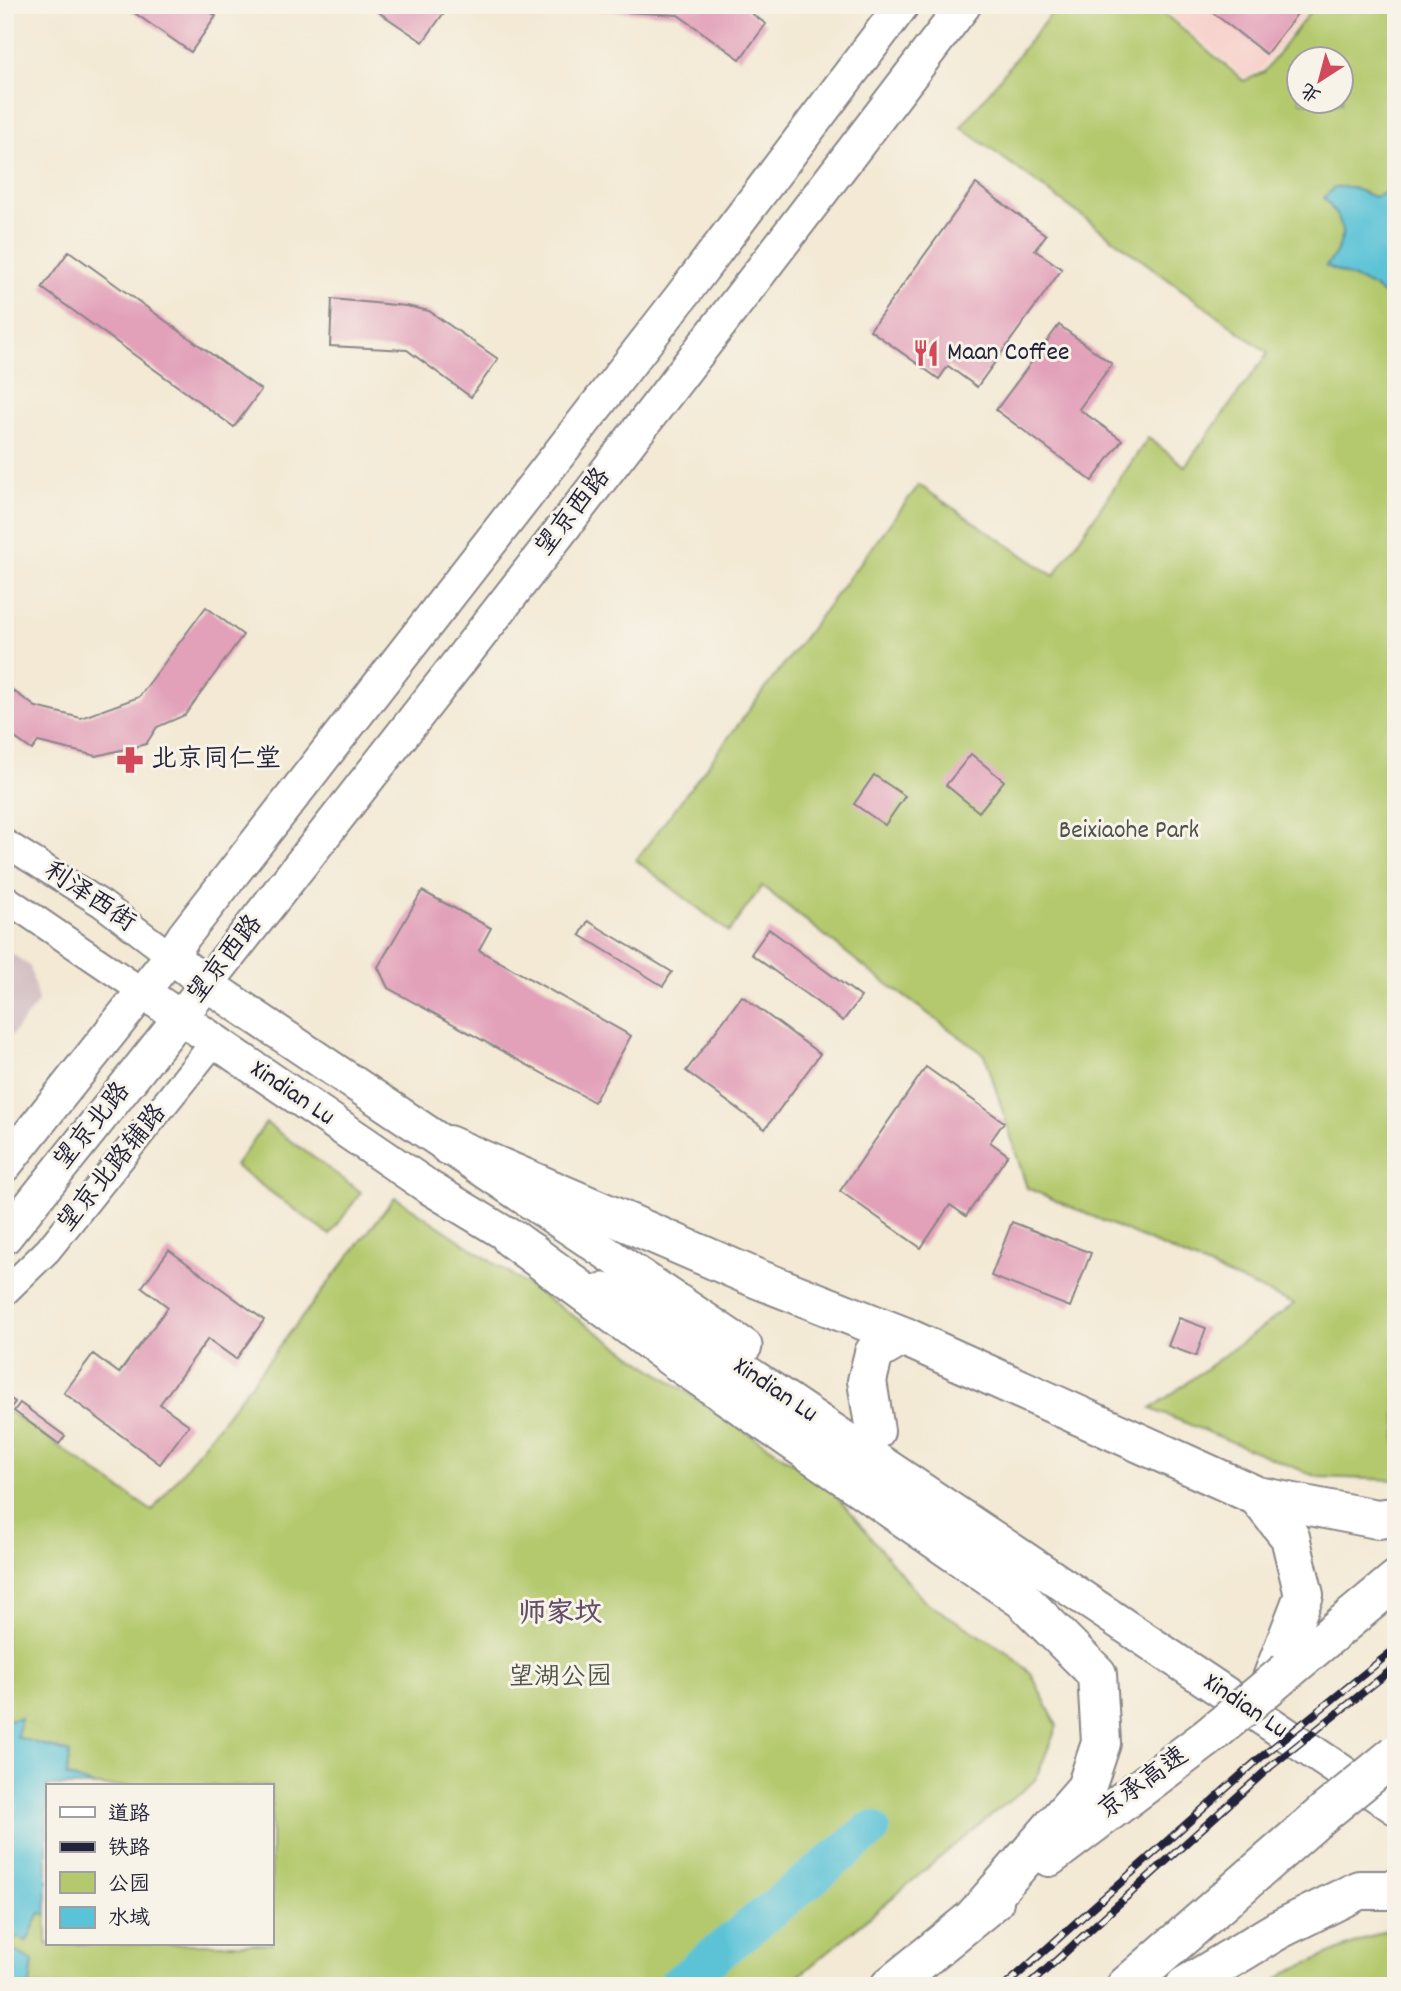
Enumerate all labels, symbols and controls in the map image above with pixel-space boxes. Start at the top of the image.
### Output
north arrow [1286,46,1356,116]
text: 北 [1296,74,1328,107]
place label: Maan Coffee [947,335,1070,372]
restaurant icon: Maan Coffee [911,338,941,368]
street label: 望京西路 [527,461,621,565]
place label: 北京同仁堂 [151,742,281,779]
pharmacy icon: 北京同仁堂 [115,745,145,775]
park label: Beixiaohe Park [1059,813,1199,850]
street label: 利泽西街 [36,854,142,942]
street label: 望京西路 [179,908,273,1012]
street label: Xindian Lu [242,1052,342,1136]
street label: 望京北路 [46,1075,140,1179]
street label: 望京北路辅路 [50,1097,176,1241]
street label: Xindian Lu [725,1349,825,1433]
district label: 师家坟 [518,1596,602,1636]
park label: 望湖公园 [508,1660,612,1697]
street label: Xindian Lu [1195,1665,1295,1749]
street label: 京承高速 [1091,1738,1197,1830]
legend [46,1784,273,1946]
text: 道路 [108,1801,150,1831]
text: 铁路 [108,1835,150,1865]
text: 公园 [108,1871,150,1901]
text: 水域 [108,1905,150,1935]

